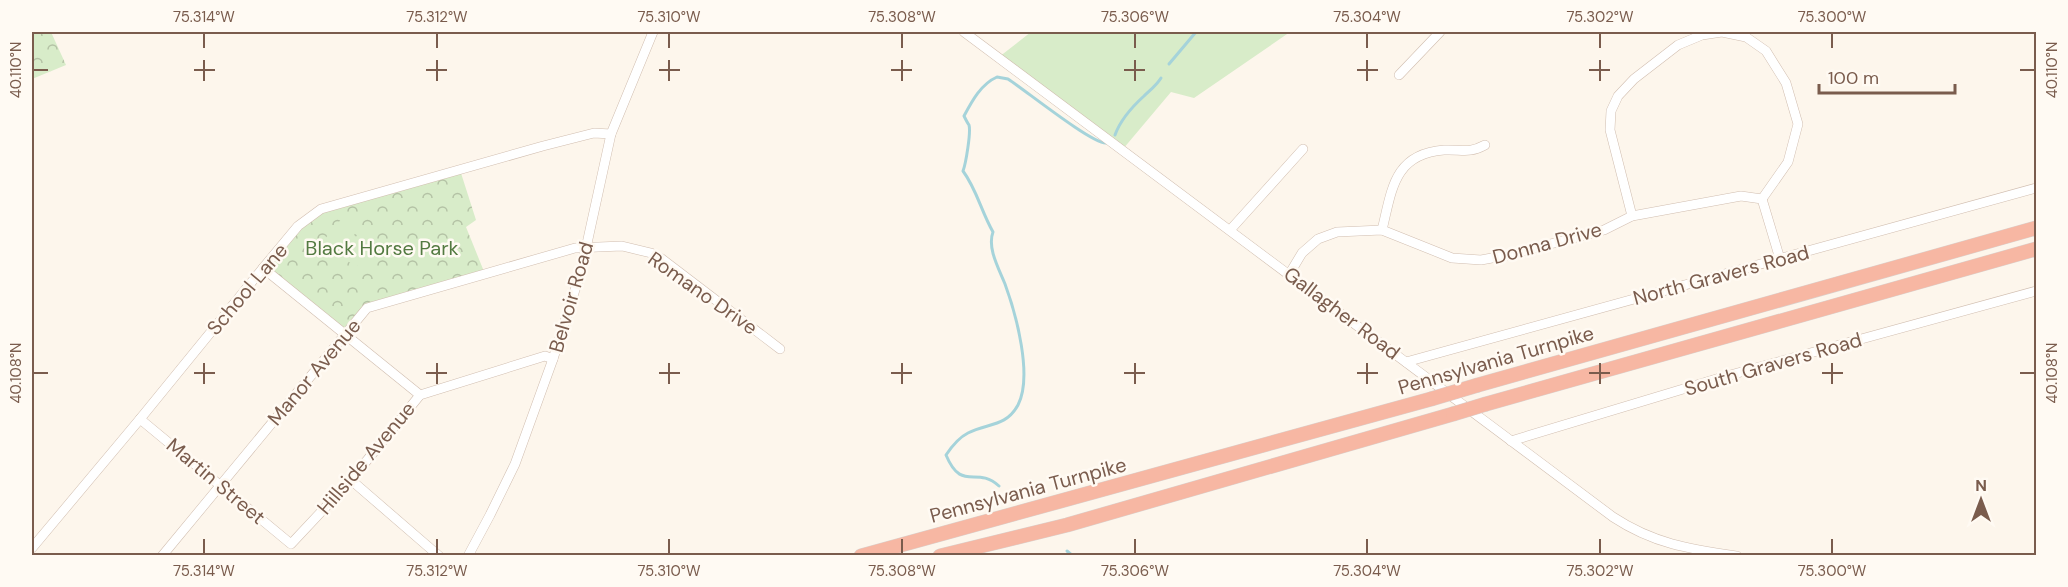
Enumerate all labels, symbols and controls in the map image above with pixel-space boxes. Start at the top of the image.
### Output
text: 75.314°W [173,7,235,27]
text: 75.312°W [406,7,468,27]
text: 75.310°W [638,7,701,27]
text: 75.308°W [868,7,936,27]
text: 75.306°W [1101,7,1169,27]
text: 75.304°W [1333,7,1401,27]
text: 75.302°W [1567,7,1634,27]
text: 75.300°W [1798,7,1867,27]
text: 40.110°N [6,42,26,98]
text: 40.110°N [2042,42,2062,98]
scale bar [1819,57,1956,95]
text: 100 m [1828,66,1879,90]
street label: Donna Drive [1489,216,1605,270]
park label: Black Horse Park [305,235,459,261]
street label: School Lane [201,238,293,340]
street label: Belvoir Road [543,239,599,355]
street label: North Gravers Road [1630,239,1812,311]
street label: Romano Drive [643,246,763,340]
street label: Gallagher Road [1279,261,1405,365]
street label: Manor Avenue [262,313,366,431]
street label: Pennsylvania Turnpike [1395,320,1597,400]
street label: South Gravers Road [1681,326,1865,402]
text: 40.108°N [6,343,26,403]
text: 40.108°N [2042,343,2062,403]
street label: Hillside Avenue [311,396,421,520]
street label: Martin Street [161,432,271,530]
street label: Pennsylvania Turnpike [927,451,1129,529]
north arrow [1951,470,2011,530]
text: N [1975,475,1987,496]
text: 75.314°W [173,561,235,581]
text: 75.312°W [406,561,468,581]
text: 75.310°W [638,561,701,581]
text: 75.308°W [868,561,936,581]
text: 75.306°W [1101,561,1169,581]
text: 75.304°W [1333,561,1401,581]
text: 75.302°W [1567,561,1634,581]
text: 75.300°W [1798,561,1867,581]

